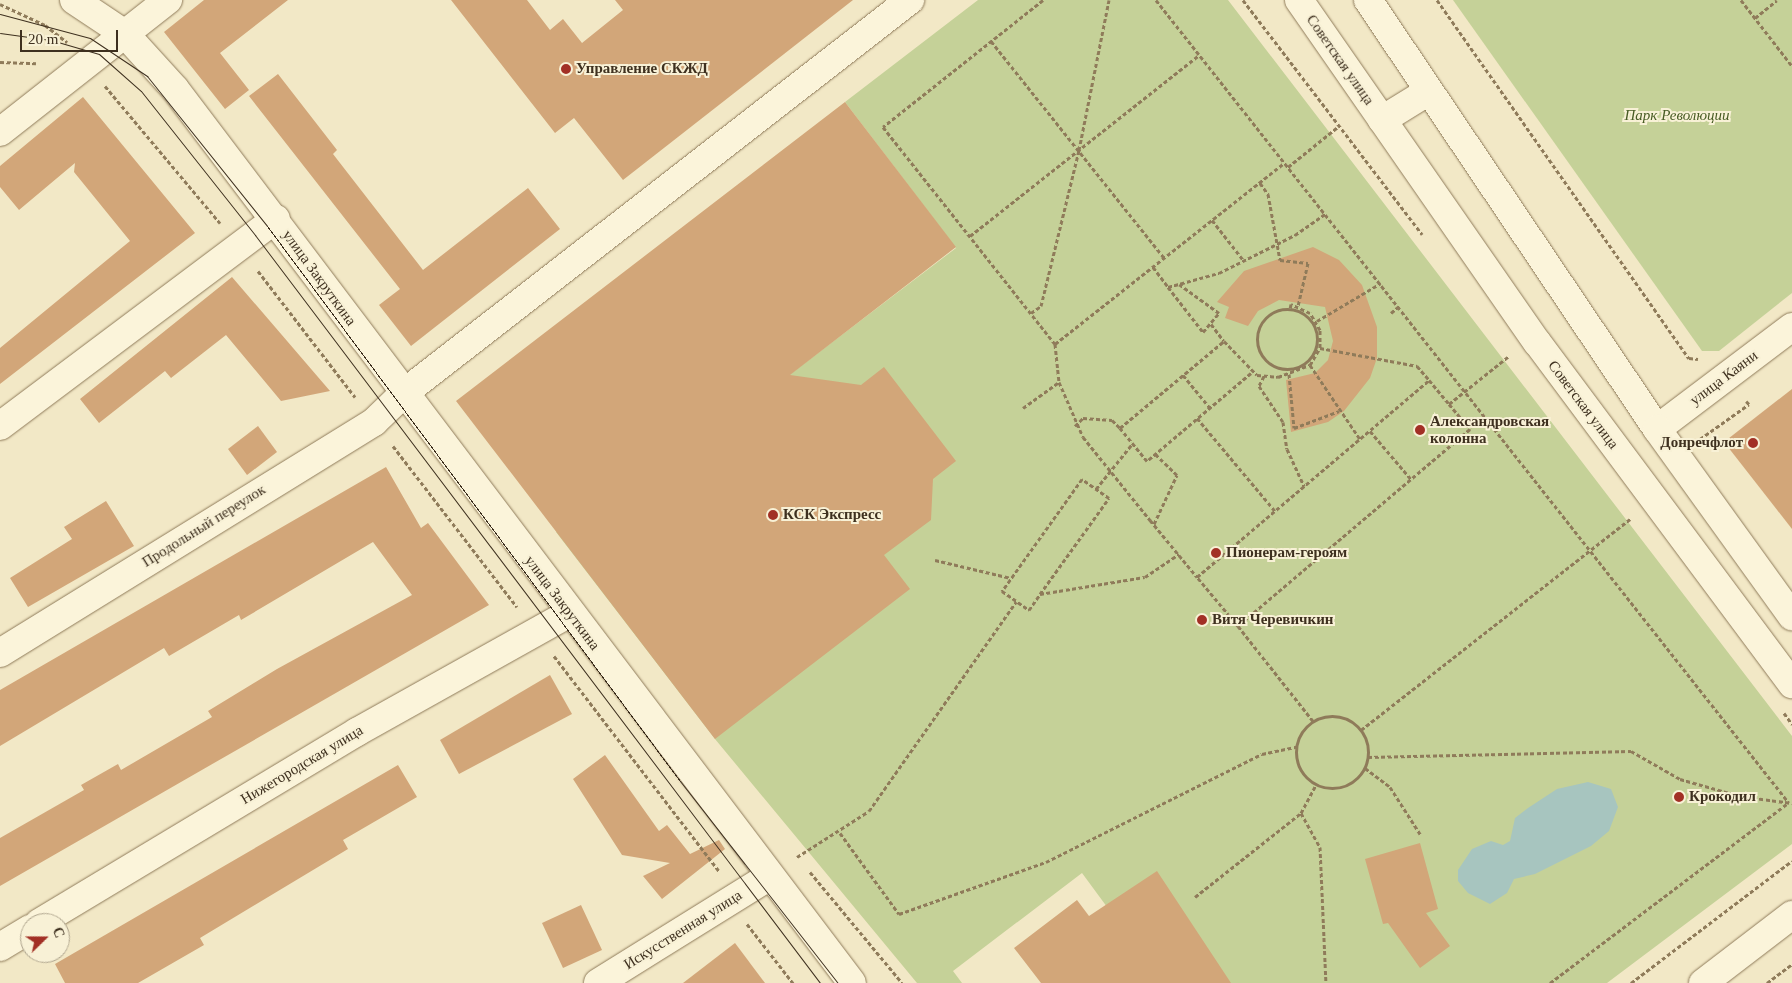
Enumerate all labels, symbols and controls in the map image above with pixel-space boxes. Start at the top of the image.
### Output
street label: Советская улица [1302,11,1378,109]
scale bar [22,20,120,52]
text: 20 m [28,31,58,47]
place label: Управление СКЖД [576,60,708,78]
marker: Управление СКЖД [560,63,572,75]
park label: Парк Революции [1625,107,1729,125]
street label: улица Закруткина [278,227,360,329]
street label: улица Каяни [1687,347,1761,409]
street label: Советская улица [1544,357,1622,453]
place label: Александровская колонна [1430,412,1549,447]
marker: Александровская колонна [1414,424,1426,436]
place label: Донречфлот [1660,434,1743,452]
marker: Донречфлот [1747,437,1759,449]
street label: Продольный переулок [139,481,269,571]
place label: КСК Экспресс [783,506,881,524]
marker: КСК Экспресс [767,509,779,521]
place label: Пионерам-героям [1226,544,1347,562]
marker: Пионерам-героям [1210,547,1222,559]
street label: улица Закруткина [521,552,603,654]
place label: Витя Черевичкин [1212,611,1333,629]
marker: Витя Черевичкин [1196,614,1208,626]
street label: Нижегородская улица [238,721,366,809]
place label: Крокодил [1689,788,1756,806]
marker: Крокодил [1673,791,1685,803]
street label: Искусственная улица [621,886,745,974]
north arrow [20,913,70,963]
text: С [50,925,67,940]

